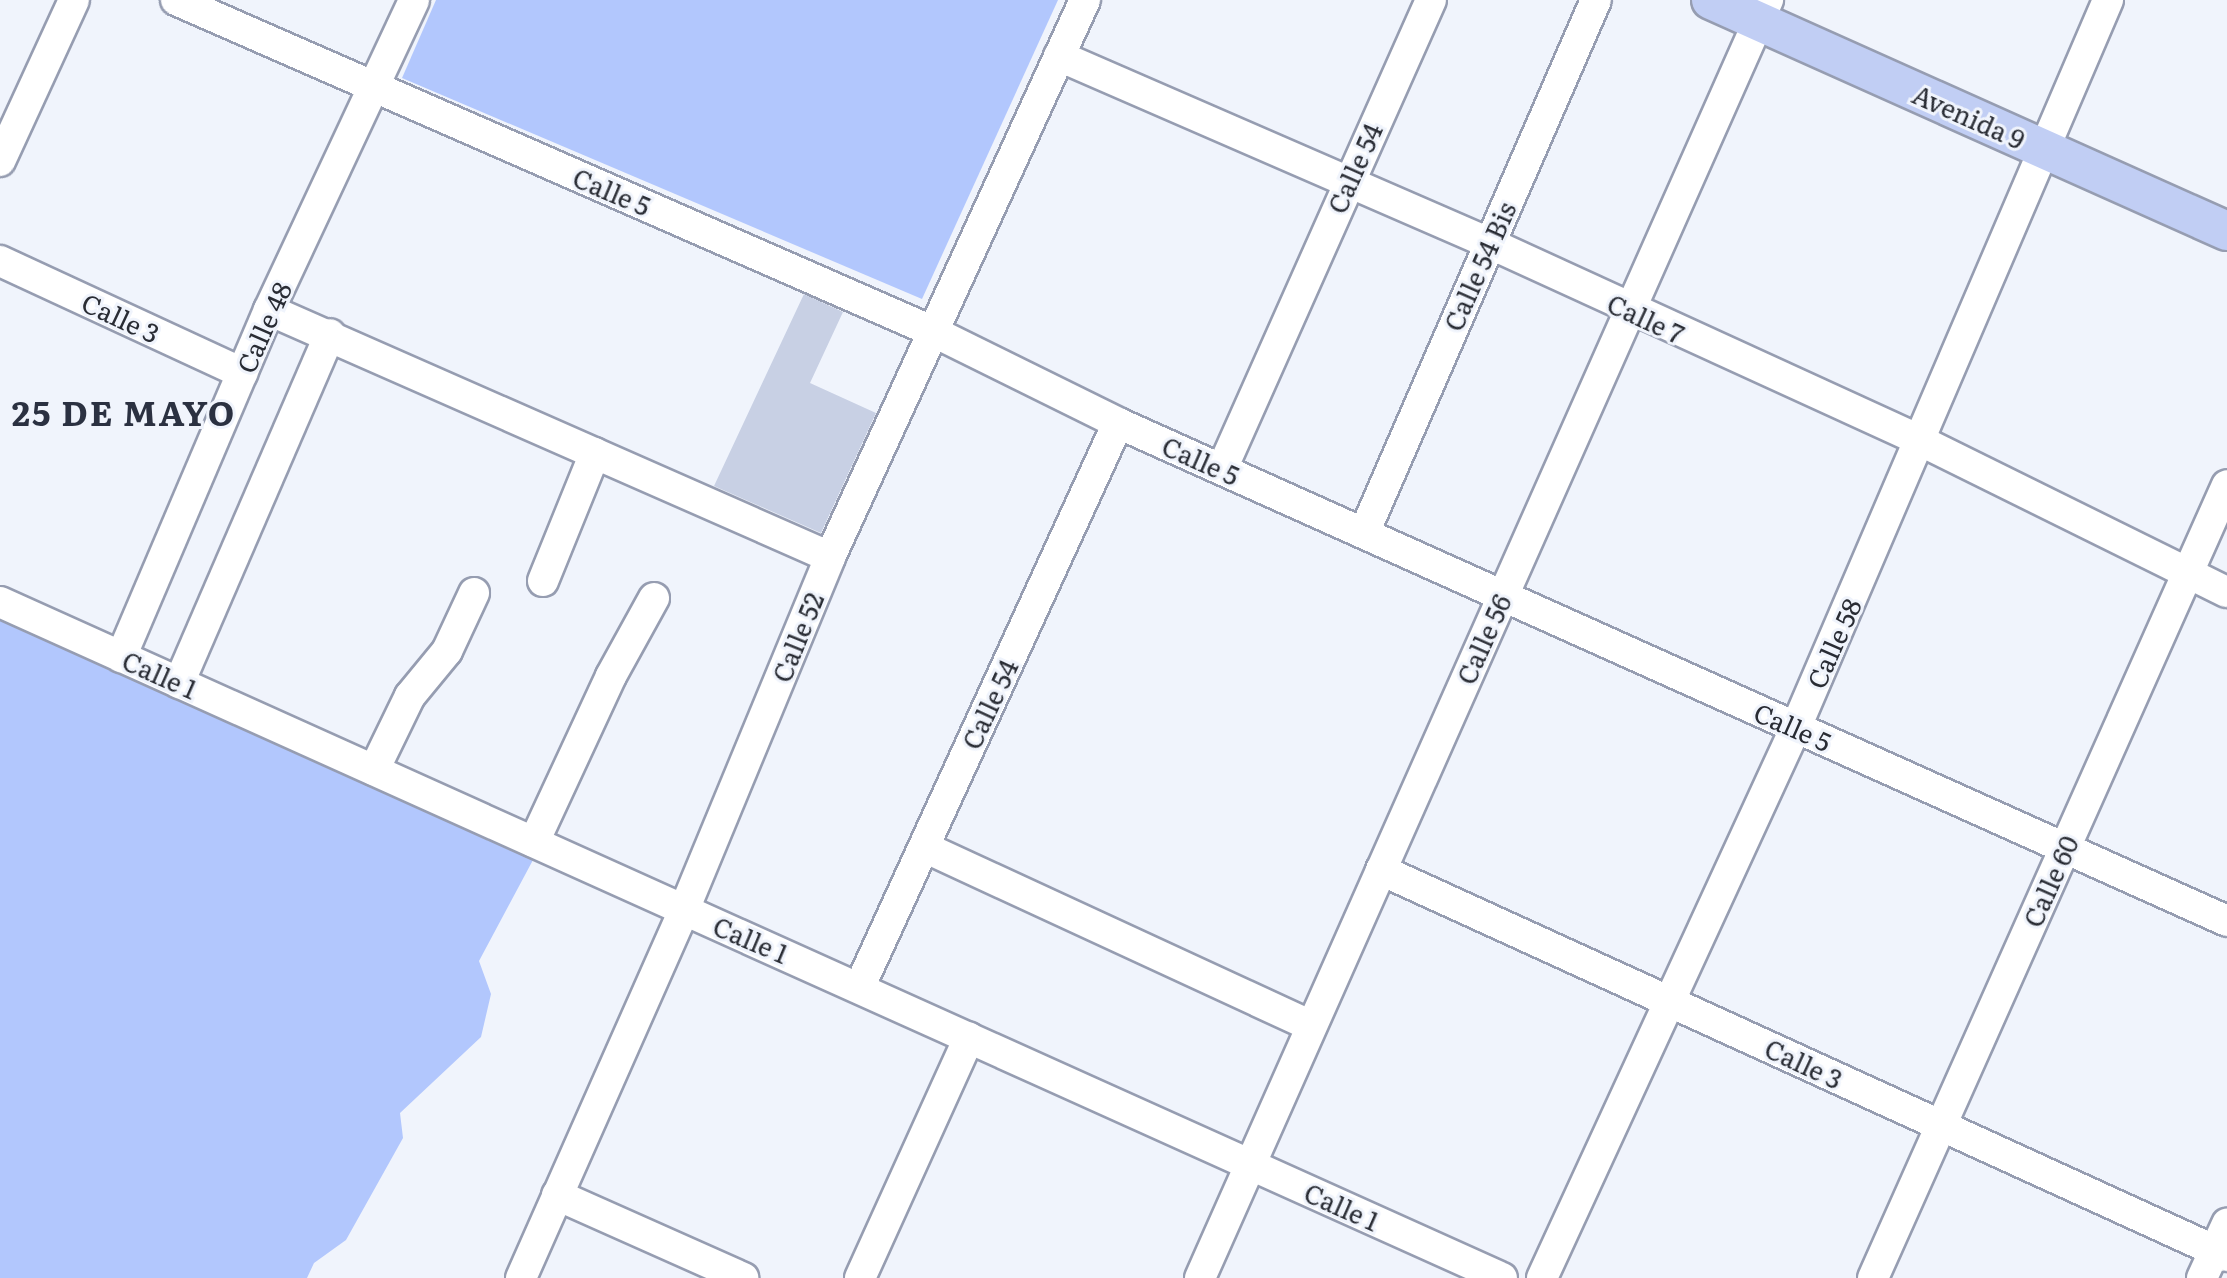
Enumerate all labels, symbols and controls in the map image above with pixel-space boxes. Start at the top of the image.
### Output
street label: Avenida 9 [1908,77,2030,155]
street label: Calle 54 [1320,118,1388,218]
street label: Calle 5 [569,161,655,221]
street label: Calle 54 Bis [1437,197,1521,335]
street label: Calle 48 [229,277,297,377]
street label: Calle 3 [77,286,165,348]
street label: Calle 7 [1603,287,1689,349]
district label: 25 DE MAYO [12,392,236,432]
street label: Calle 5 [1158,429,1244,491]
street label: Calle 52 [765,588,829,686]
street label: Calle 56 [1449,589,1517,689]
street label: Calle 58 [1799,593,1867,693]
street label: Calle 1 [118,644,202,704]
street label: Calle 54 [955,654,1023,754]
street label: Calle 5 [1750,695,1836,757]
street label: Calle 60 [2016,830,2084,932]
street label: Calle 1 [709,909,793,969]
street label: Calle 3 [1760,1032,1848,1094]
street label: Calle 1 [1300,1176,1384,1236]

